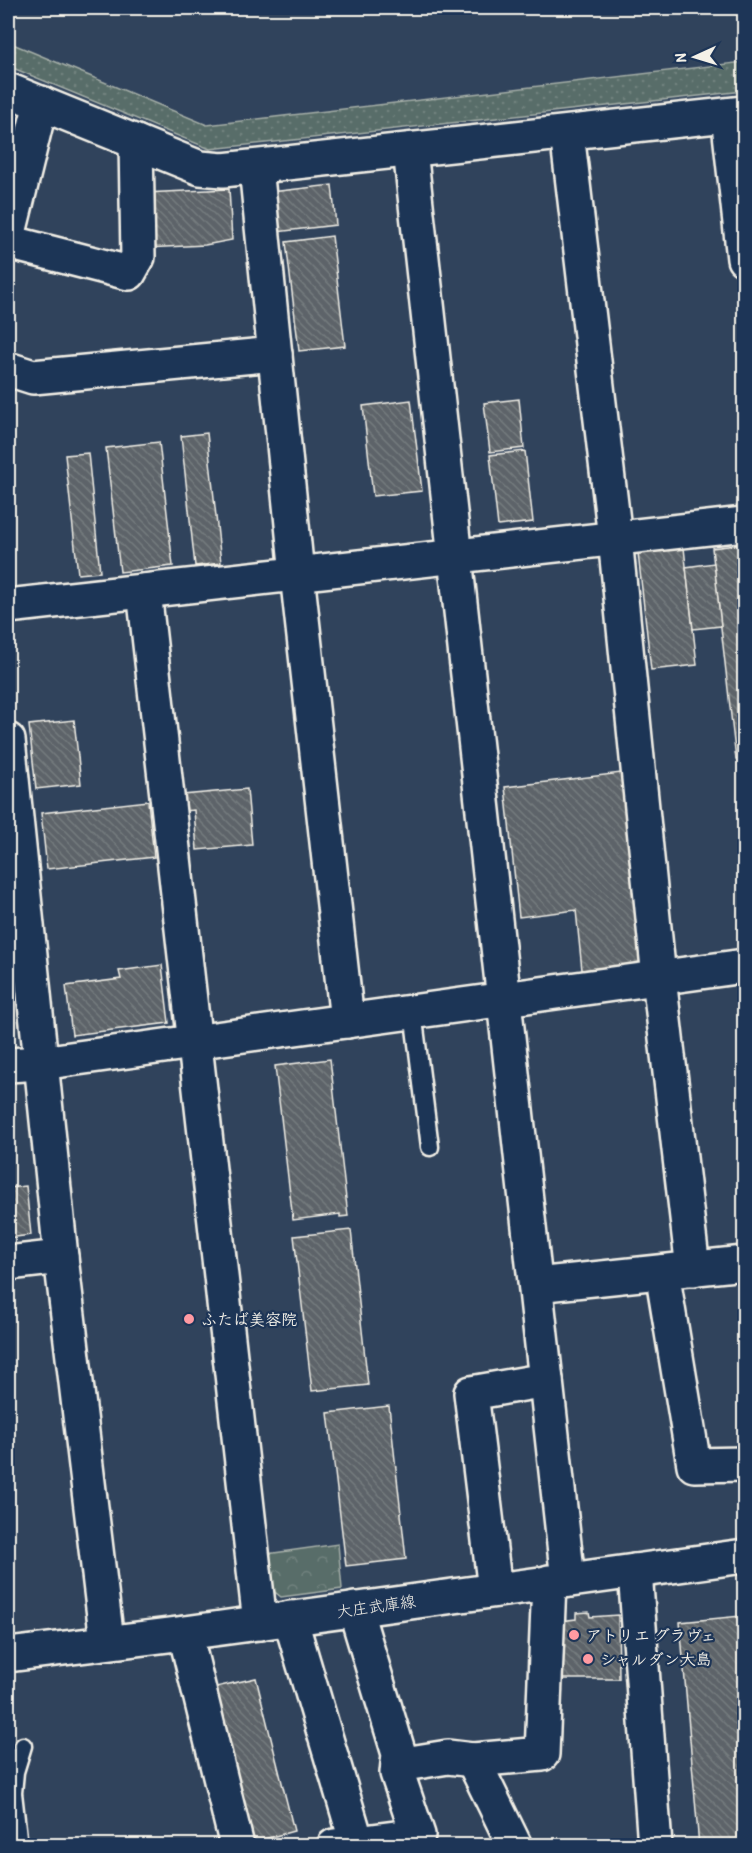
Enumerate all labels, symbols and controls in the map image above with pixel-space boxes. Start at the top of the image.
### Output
north arrow [665,27,725,87]
text: N [669,53,691,63]
place label: ふたば美容院 [201,1308,297,1330]
marker: ふたば美容院 [182,1312,196,1326]
street label: 大庄武庫線 [335,1590,417,1622]
place label: アトリエ グラヴェ [586,1624,716,1646]
marker: アトリエ グラヴェ [567,1628,581,1642]
place label: シャルダン大島 [600,1648,712,1670]
marker: シャルダン大島 [581,1652,595,1666]

